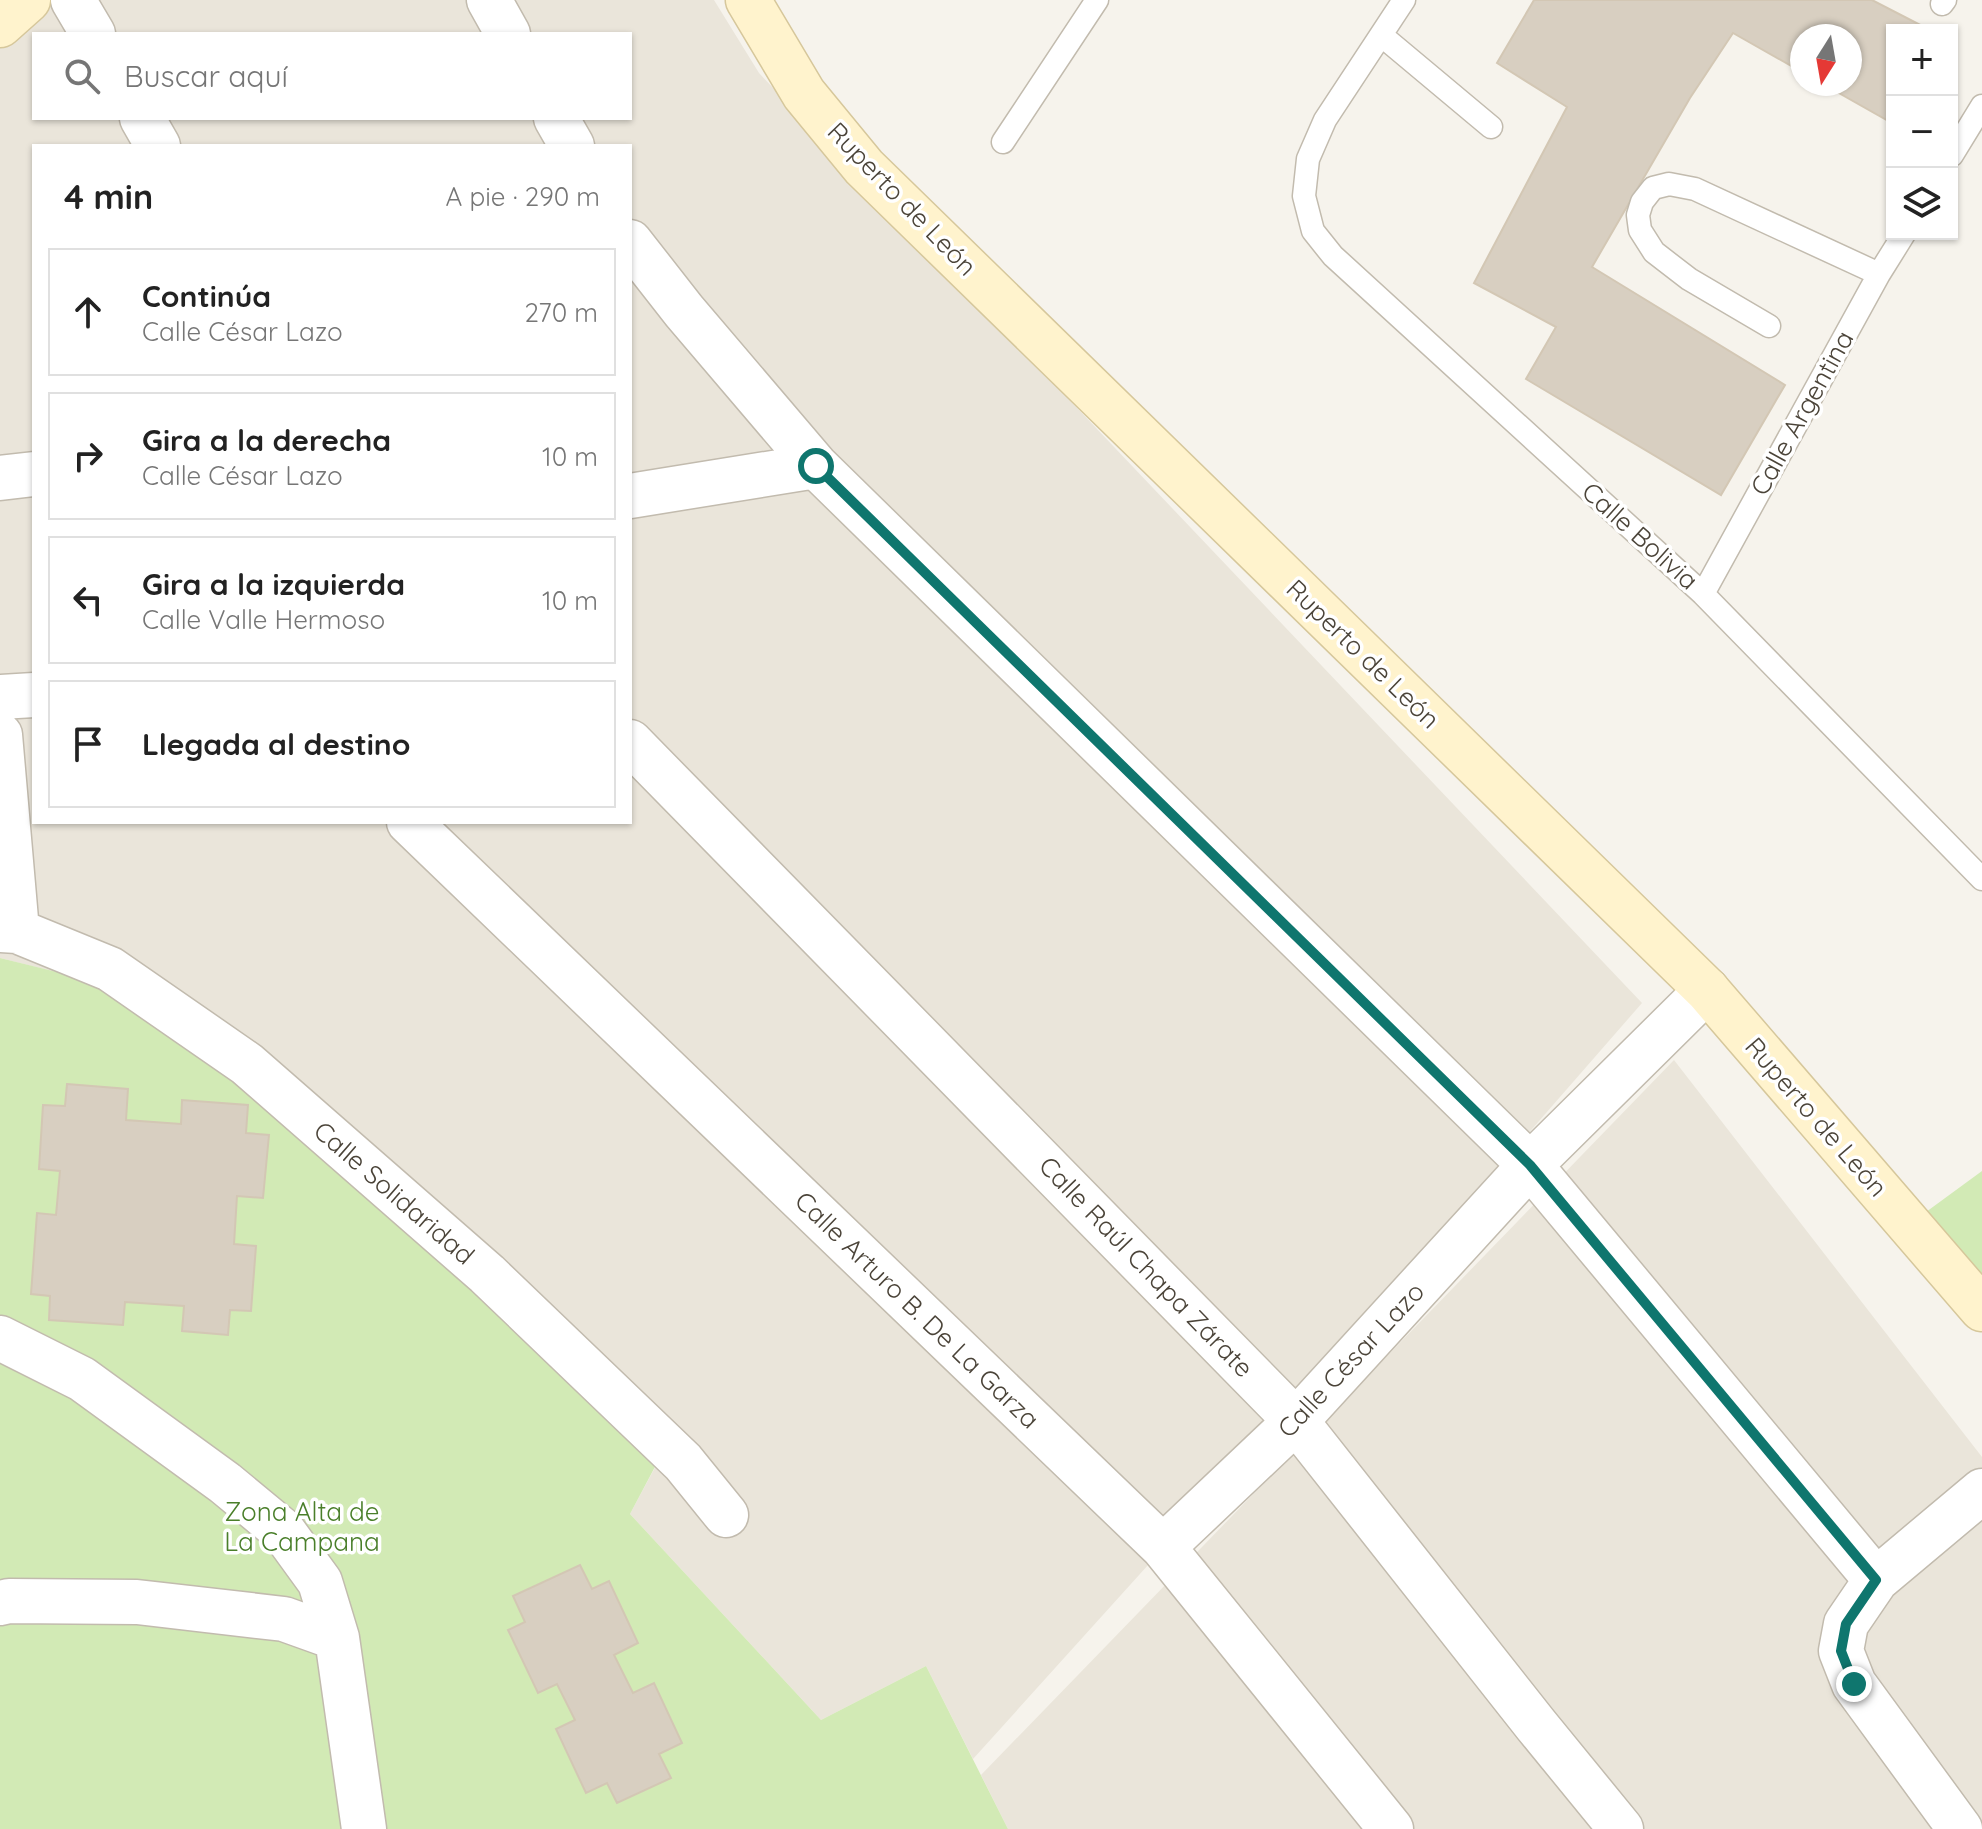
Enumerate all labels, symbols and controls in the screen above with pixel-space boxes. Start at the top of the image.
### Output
north arrow [1790,24,1862,96]
map controls [1886,24,1958,240]
button: + [1886,24,1958,96]
search box [32,32,632,120]
icon: search [60,54,104,98]
text: Buscar aquí [124,57,288,95]
button: − [1886,96,1958,168]
street label: Ruperto de León [821,115,984,282]
button: layers [1886,168,1958,240]
text: 4 min [64,175,153,218]
text: A pie · 290 m [446,180,600,213]
text: Continúa [142,277,271,315]
icon: ahead [66,290,110,334]
text: 270 m [524,296,598,329]
text: Calle César Lazo [142,315,343,348]
street label: Calle Argentina [1743,325,1860,501]
text: Gira a la derecha [142,421,391,459]
icon: right [66,434,110,478]
text: 10 m [542,440,598,473]
route start [798,448,834,484]
text: Calle César Lazo [142,459,343,492]
street label: Calle Bolivia [1575,475,1705,597]
text: Gira a la izquierda [142,565,405,603]
street label: Ruperto de León [1280,572,1447,735]
icon: left [66,578,110,622]
text: 10 m [542,584,598,617]
text: Calle Valle Hermoso [142,603,385,636]
icon: arrive [66,722,110,766]
text: Llegada al destino [142,725,410,763]
street label: Ruperto de León [1738,1030,1895,1203]
street label: Calle Solidaridad [307,1114,482,1271]
street label: Calle Raúl Chapa Zárate [1032,1149,1261,1384]
street label: Calle Arturo B. De La Garza [788,1184,1047,1435]
street label: Calle César Lazo [1270,1275,1431,1444]
park label: Zona Alta de La Campana [224,1495,380,1558]
route end [1836,1666,1872,1702]

